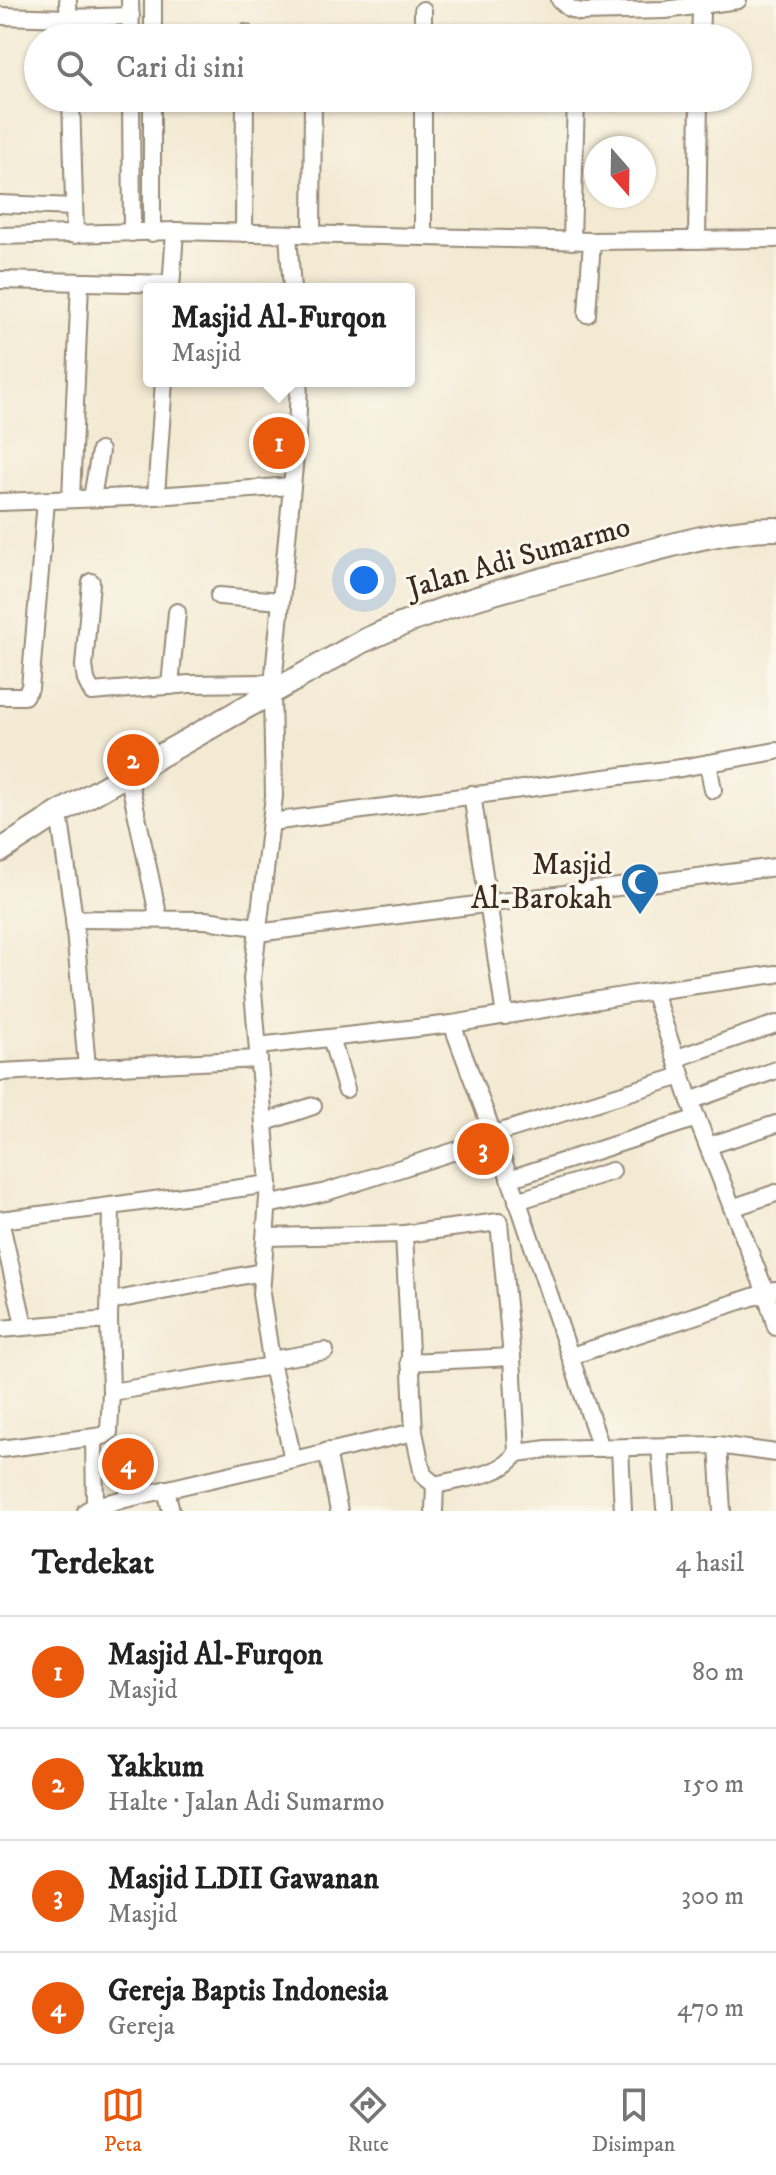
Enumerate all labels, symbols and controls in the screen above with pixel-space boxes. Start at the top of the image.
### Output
search box [24,24,752,112]
icon: search [52,46,96,90]
text: Cari di sini [116,50,244,87]
north arrow [584,136,656,208]
popup [143,283,415,387]
text: Masjid Al-Furqon [172,300,386,337]
text: Masjid [172,337,241,370]
pin: 1 [253,413,305,473]
street label: Jalan Adi Sumarmo [401,509,635,608]
your location [344,560,384,600]
pin: 2 [107,730,159,790]
place label: Masjid Al-Barokah [471,847,612,918]
mosque icon: Masjid Al-Barokah [619,861,661,916]
pin: 3 [457,1119,509,1179]
pin: 4 [102,1434,154,1494]
text: Terdekat [32,1542,154,1584]
text: 4 hasil [676,1547,744,1580]
text: Masjid Al-Furqon [108,1637,323,1674]
text: 1 [53,1656,63,1689]
text: 80 m [692,1656,744,1689]
text: Masjid [108,1674,177,1707]
text: Yakkum [108,1749,204,1786]
text: 2 [52,1768,64,1801]
text: 150 m [683,1768,744,1801]
text: Halte · Jalan Adi Sumarmo [108,1786,384,1819]
text: Masjid LDII Gawanan [108,1861,379,1898]
text: 3 [53,1880,63,1913]
text: 300 m [681,1880,744,1913]
text: Masjid [108,1898,177,1931]
text: Gereja Baptis Indonesia [108,1973,388,2010]
text: 4 [51,1992,65,2025]
text: 470 m [677,1992,744,2025]
text: Gereja [108,2010,175,2043]
tab: Peta [101,2083,145,2158]
tab: Rute [346,2083,390,2158]
tab: Disimpan [592,2083,675,2158]

